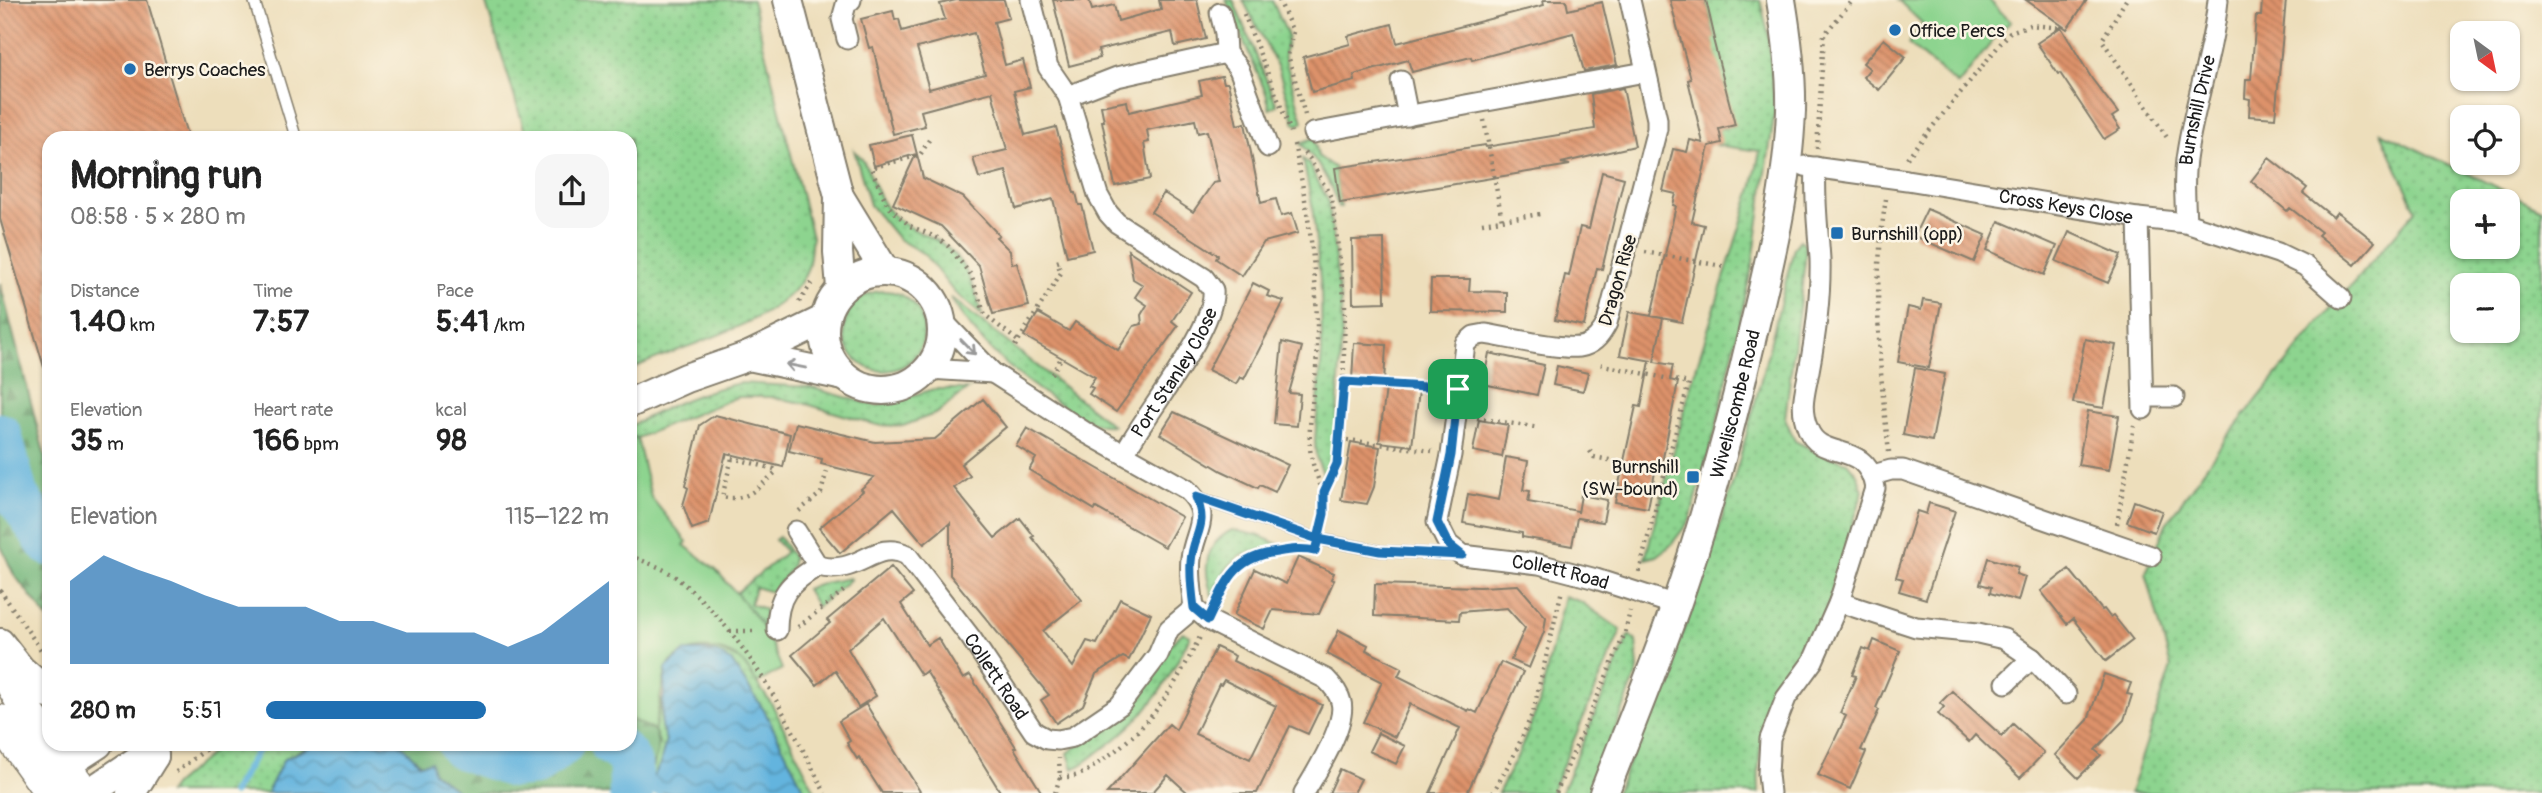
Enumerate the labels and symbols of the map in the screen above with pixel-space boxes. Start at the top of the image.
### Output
place label: Office Percs [1909,19,2005,43]
north arrow [2450,21,2520,91]
marker: Office Percs [1887,22,1903,38]
street label: Burnshill Drive [2174,52,2221,167]
place label: Berrys Coaches [144,58,266,82]
marker: Berrys Coaches [122,61,138,77]
street label: Cross Keys Close [1997,184,2135,230]
place label: Burnshill (opp) [1851,222,1964,246]
marker: Burnshill (opp) [1829,225,1845,241]
street label: Dragon Rise [1593,231,1643,329]
street label: Port Stanley Close [1126,304,1223,442]
street label: Wiveliscombe Road [1705,327,1766,481]
one-way arrow [959,338,976,355]
one-way arrow [785,359,808,373]
pin [1428,359,1488,419]
place label: Burnshill (SW-bound) [1582,455,1679,501]
marker: Burnshill (SW-bound) [1685,469,1701,485]
street label: Collett Road [1511,550,1612,595]
street label: Collett Road [958,629,1033,725]

